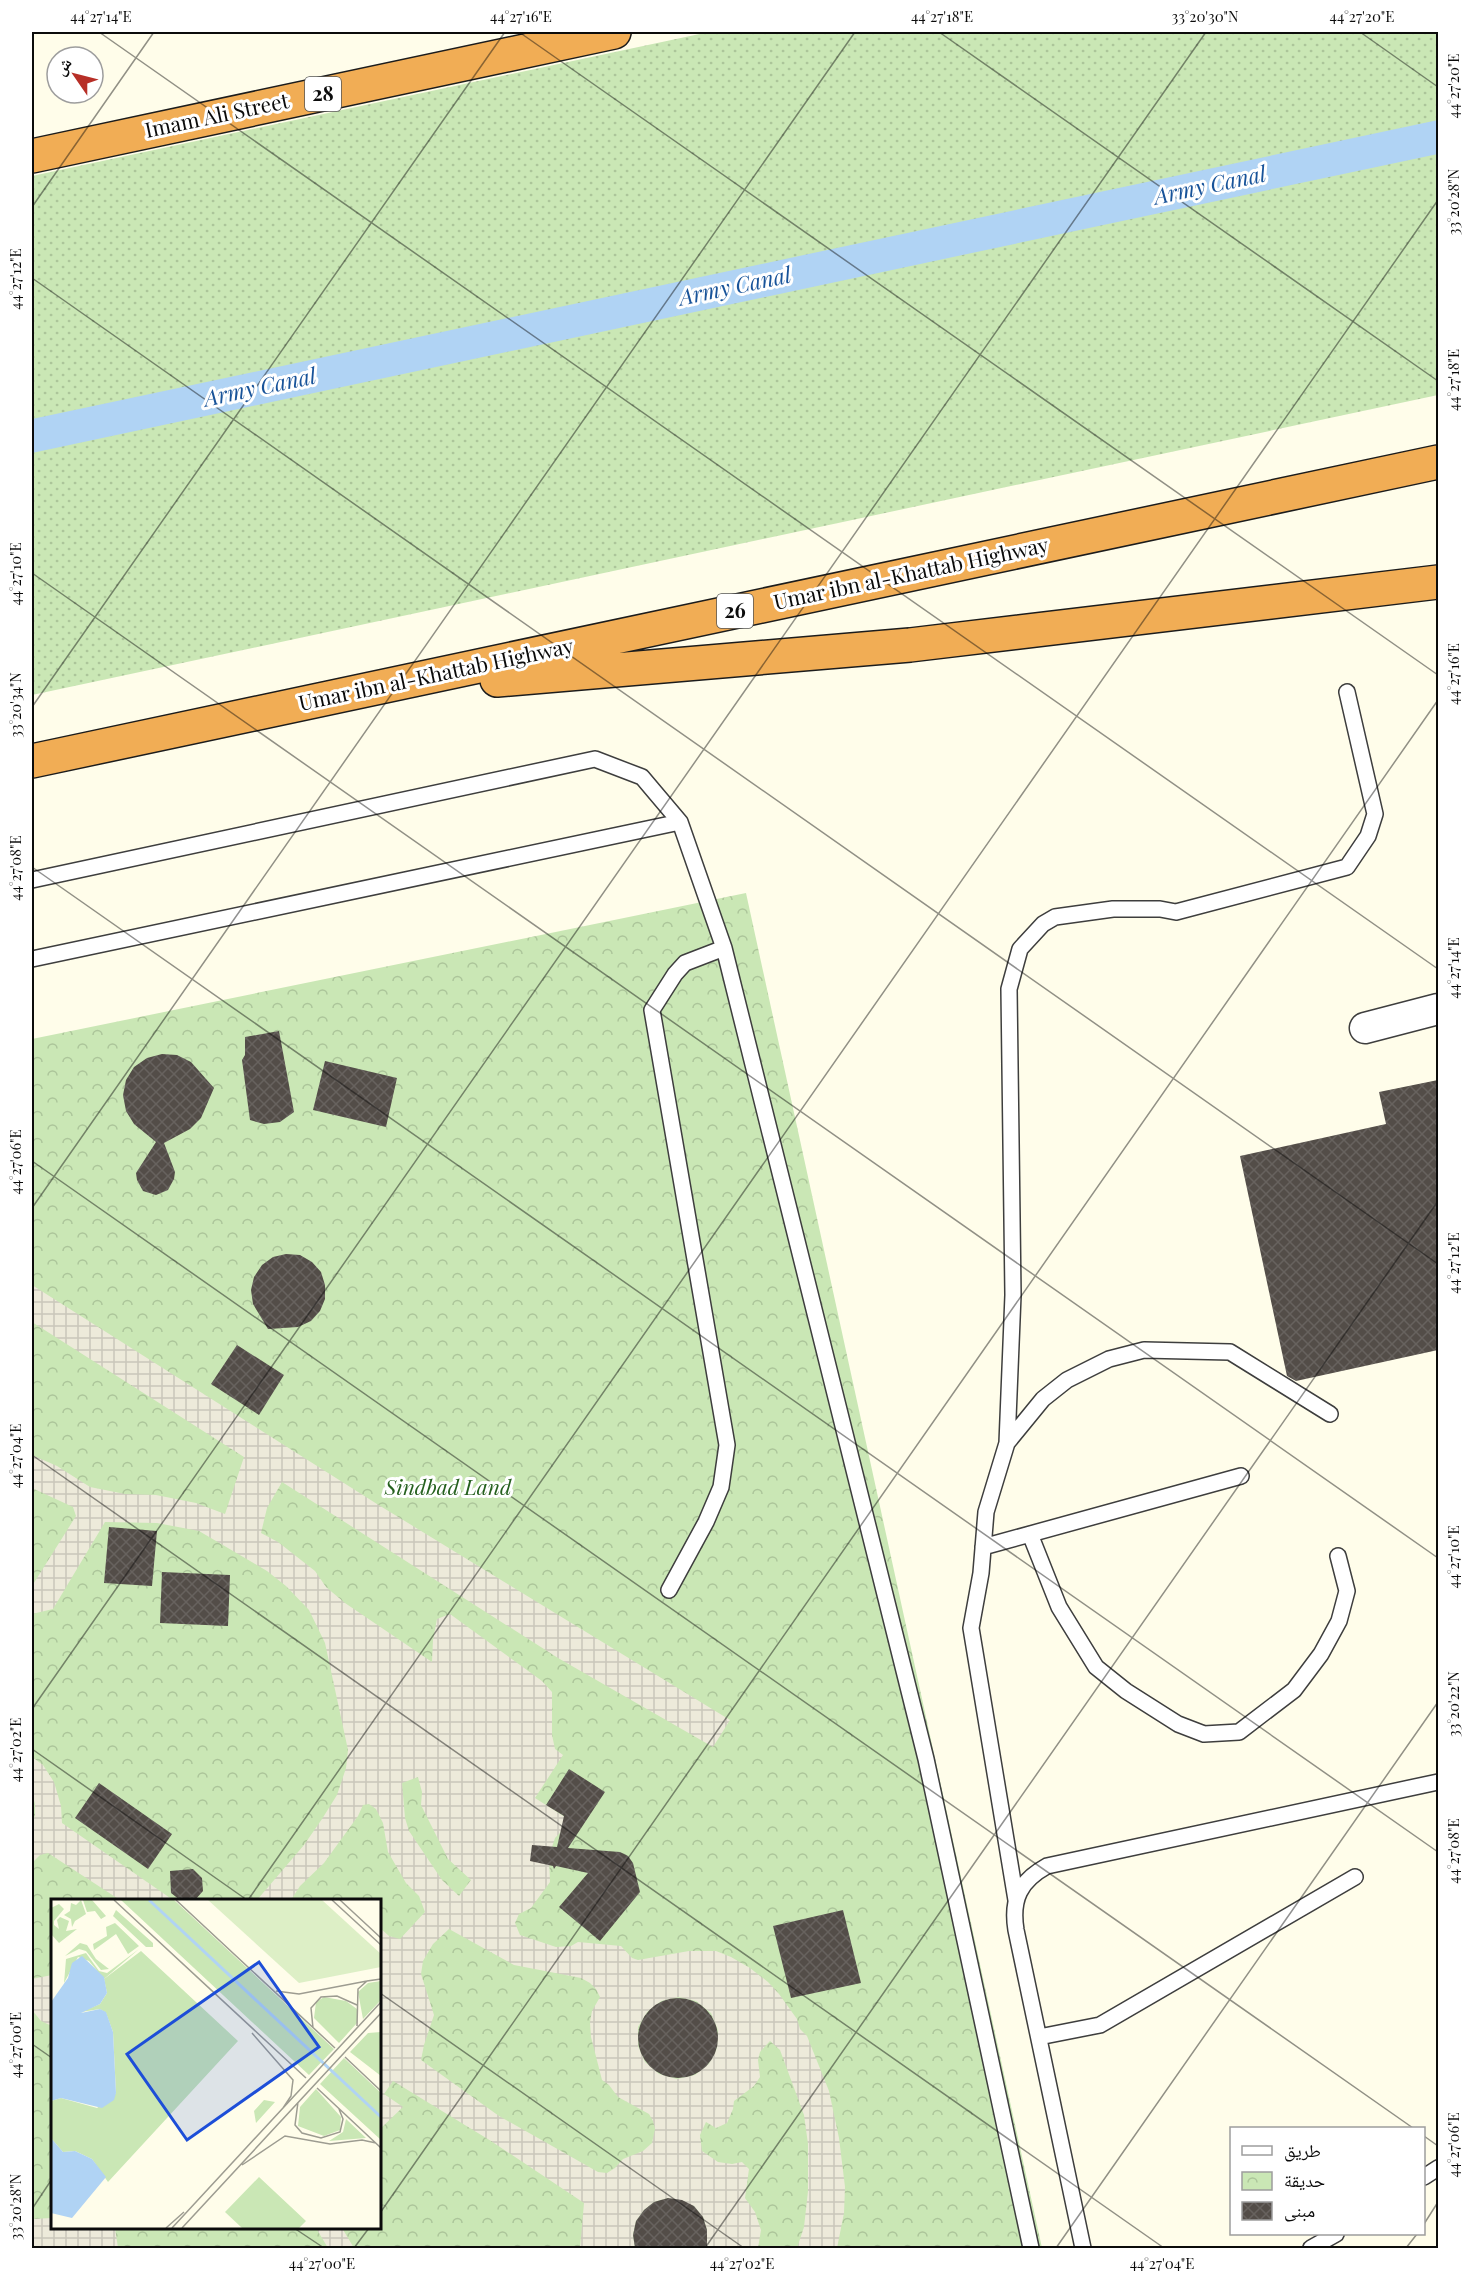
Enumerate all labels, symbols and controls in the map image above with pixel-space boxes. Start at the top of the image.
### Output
text: 44°27'14"E [70,6,132,26]
text: 44°27'16"E [490,6,552,26]
text: 44°27'18"E [911,6,973,26]
text: 33°20'30"N [1171,6,1239,26]
text: 44°27'20"E [1330,6,1394,26]
north arrow [45,45,105,105]
text: ش [49,53,76,79]
text: 44°27'20"E [1443,54,1463,118]
road number: 28 [305,77,341,111]
street label: Imam Ali Street [142,85,292,143]
water label: Army Canal [1149,157,1269,211]
text: 33°20'28"N [1443,168,1463,235]
text: 44°27'12"E [5,248,25,310]
water label: Army Canal [674,258,794,312]
text: 44°27'18"E [1443,349,1463,411]
water label: Army Canal [199,359,319,413]
street label: Umar ibn al-Khattab Highway [771,529,1051,615]
text: 44°27'10"E [5,542,25,606]
road number: 26 [717,594,753,628]
street label: Umar ibn al-Khattab Highway [296,630,576,716]
text: 44°27'16"E [1443,643,1463,705]
text: 33°20'34"N [5,672,25,738]
text: 44°27'08"E [5,835,25,901]
text: 44°27'14"E [1443,937,1463,999]
text: 44°27'06"E [5,1129,25,1195]
text: 44°27'12"E [1443,1232,1463,1294]
text: 44°27'04"E [5,1424,25,1488]
park label: Sindbad Land [384,1472,512,1500]
text: 44°27'10"E [1443,1525,1463,1589]
text: 33°20'22"N [1443,1671,1463,1737]
text: 44°27'02"E [5,1718,25,1782]
text: 44°27'08"E [1443,1818,1463,1884]
inset map [51,1899,381,2229]
text: 44°27'00"E [5,2012,25,2078]
text: 44°27'06"E [1443,2112,1463,2178]
legend [1230,2127,1425,2235]
text: طريق [1284,2138,1321,2162]
text: حديقة [1284,2168,1325,2192]
text: 33°20'28"N [5,2173,25,2240]
text: مبنى [1284,2198,1315,2222]
text: 44°27'00"E [289,2253,355,2273]
text: 44°27'02"E [710,2253,774,2273]
text: 44°27'04"E [1130,2253,1194,2273]

